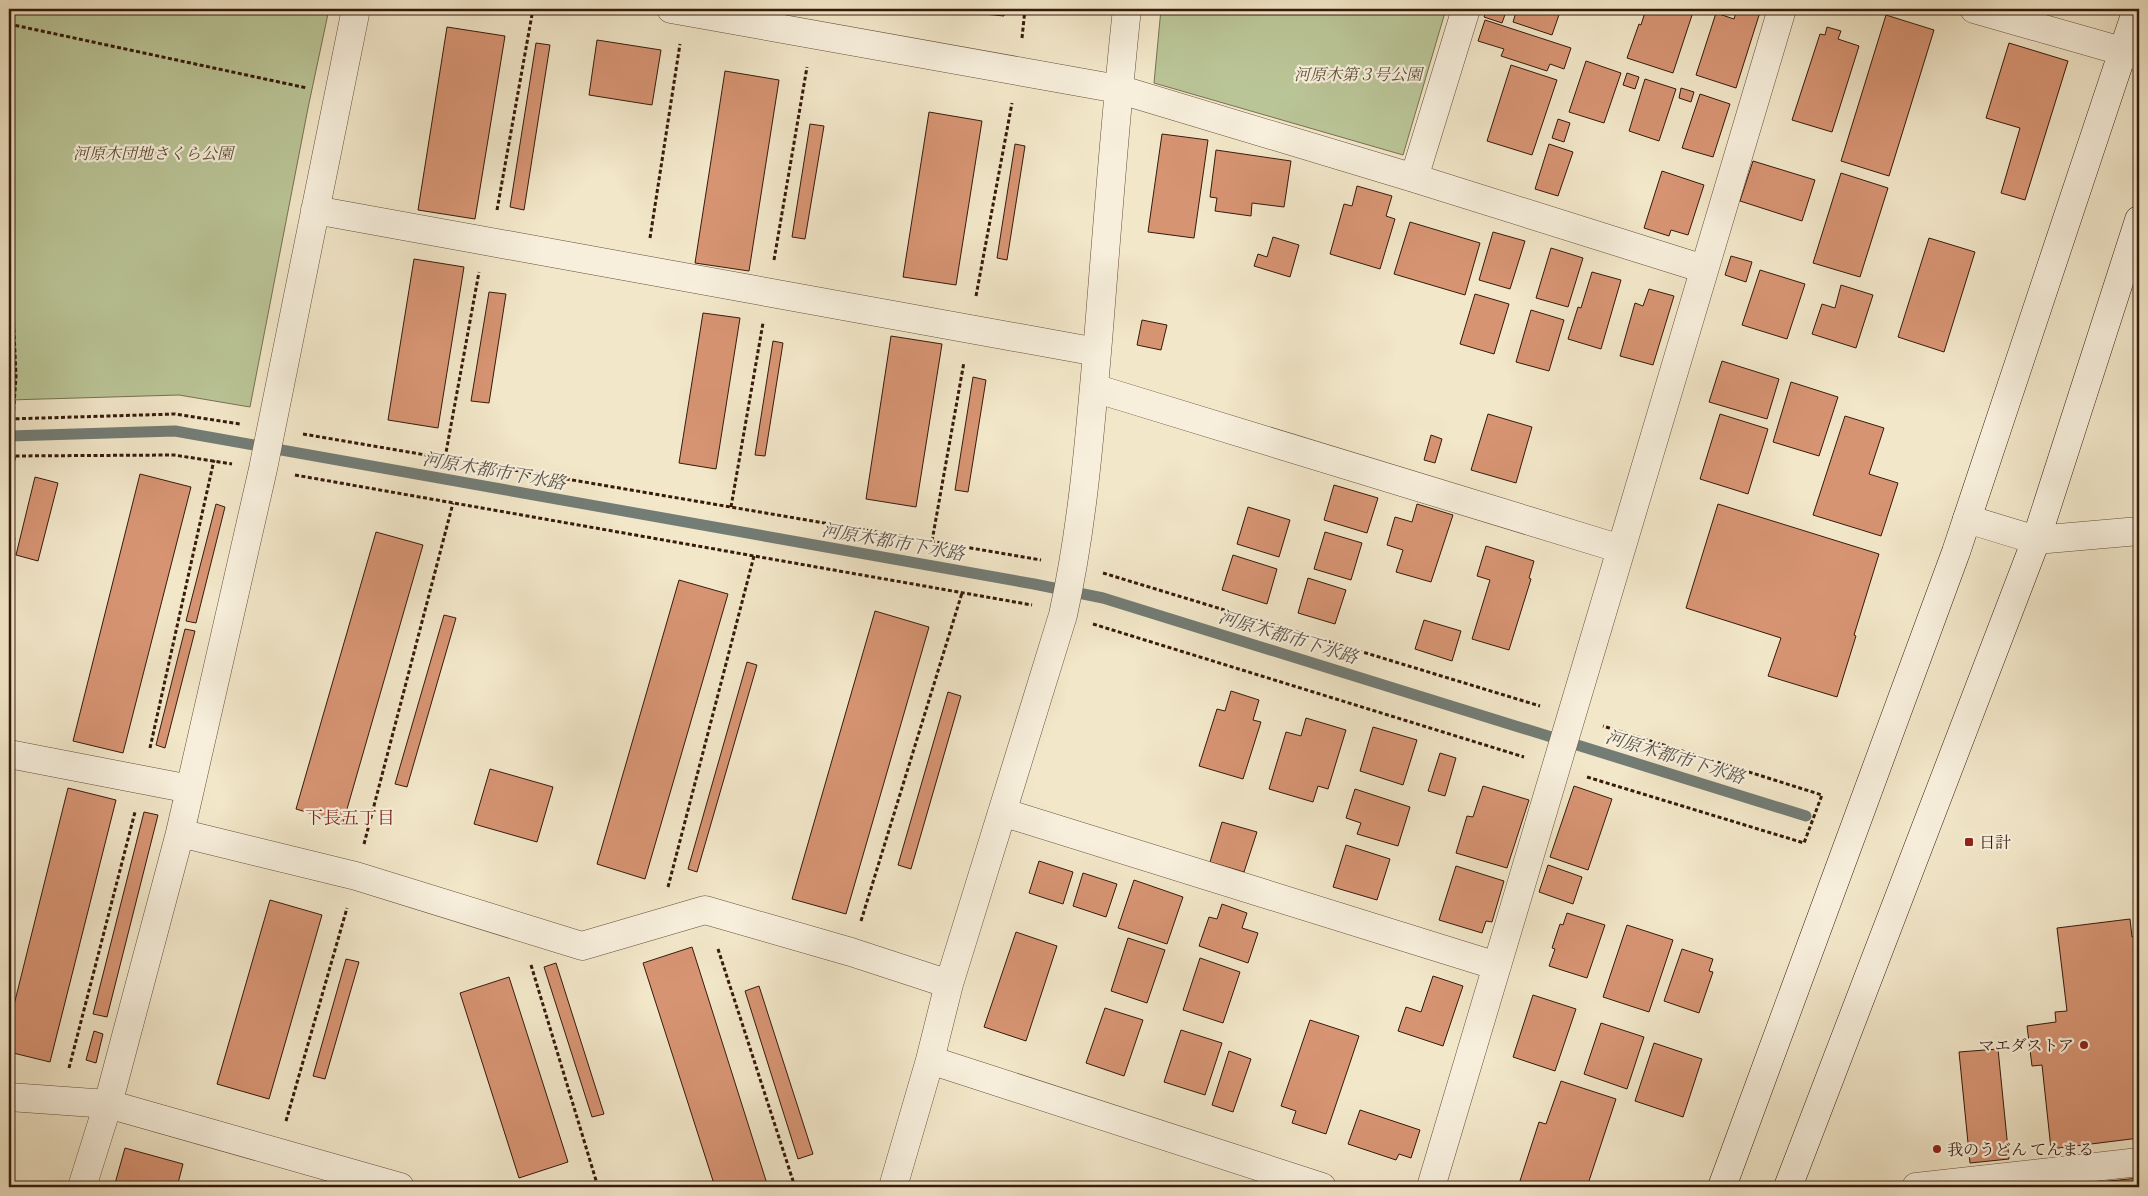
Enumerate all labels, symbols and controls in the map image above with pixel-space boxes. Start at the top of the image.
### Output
park label: 河原木第３号公園 [1294,65,1425,85]
park label: 河原木団地さくら公園 [73,144,236,164]
water label: 河原木都市下水路 [421,448,569,496]
water label: 河原木都市下水路 [820,519,968,567]
water label: 河原木都市下水路 [1216,605,1362,670]
water label: 河原木都市下水路 [1603,725,1749,790]
district label: 下長五丁目 [305,807,395,830]
place label: 日計 [1979,833,2011,853]
marker: 日計 [1963,836,1975,848]
place label: マエダストア [1978,1036,2074,1056]
marker: マエダストア [2078,1039,2090,1051]
place label: 我のうどん てんまる [1947,1140,2094,1160]
marker: 我のうどん てんまる [1931,1143,1943,1155]

